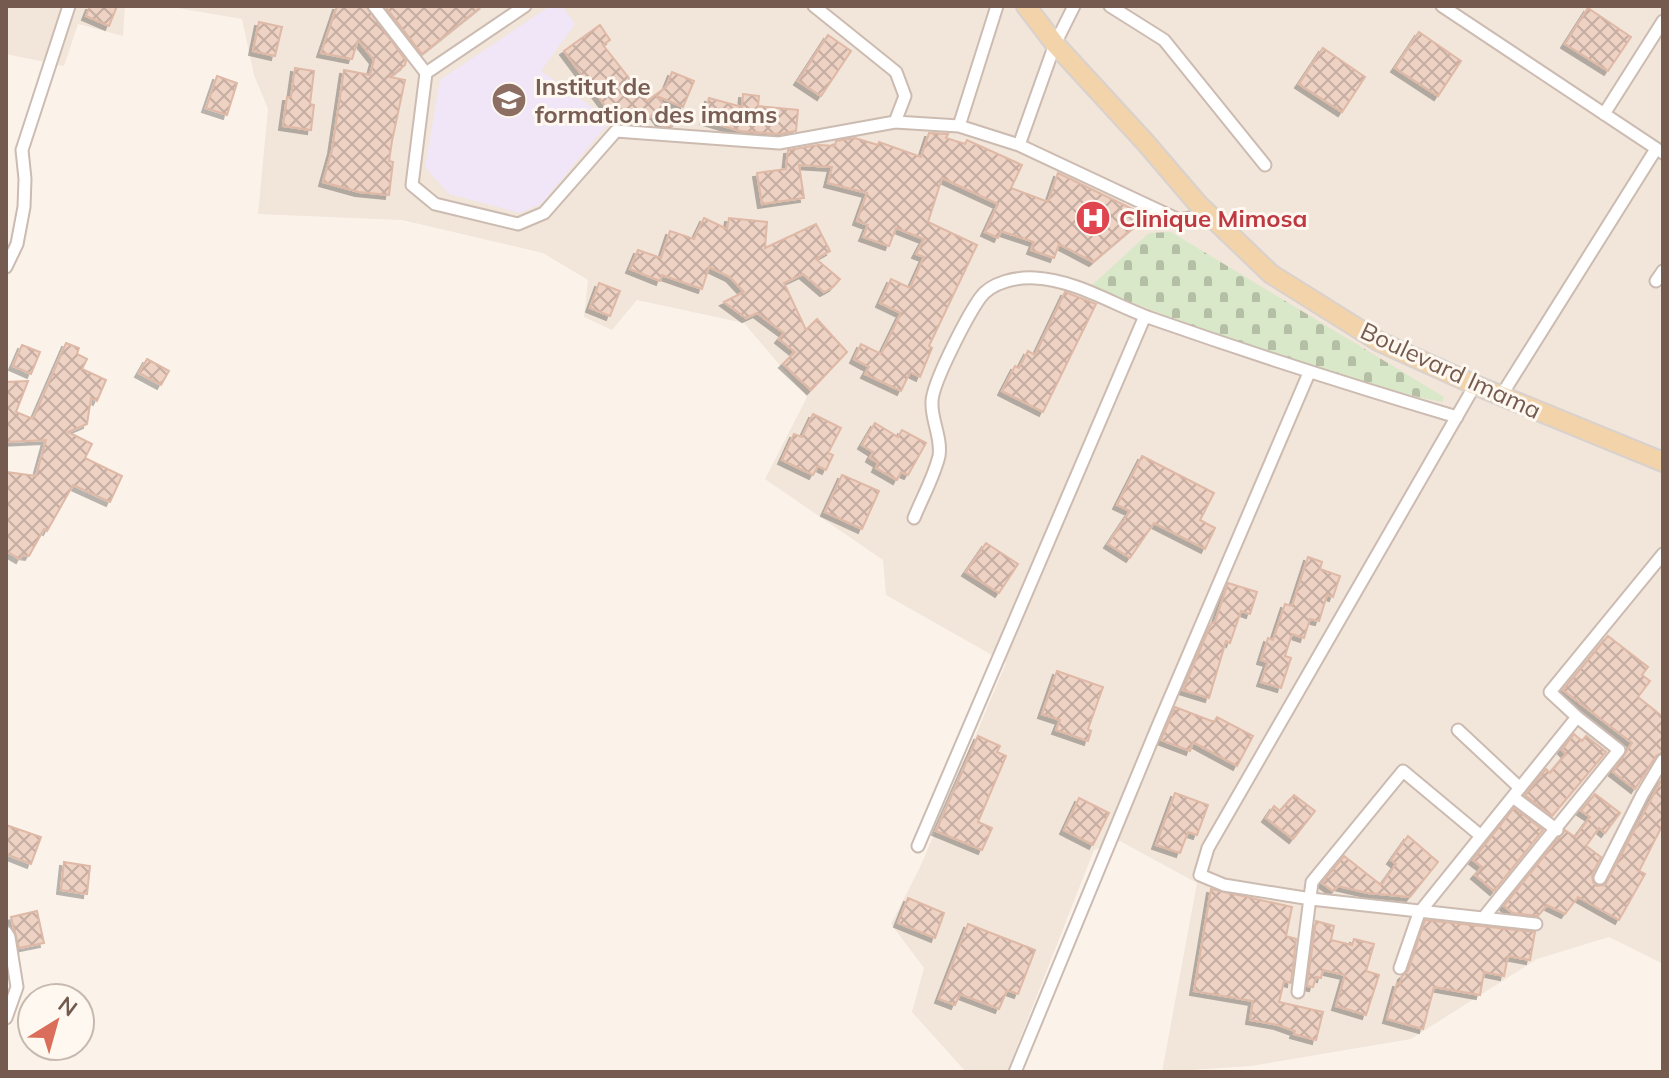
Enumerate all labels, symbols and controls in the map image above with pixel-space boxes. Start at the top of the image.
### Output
place label: Institut de formation des imams [535,71,777,129]
school or university icon: Institut de formation des imams [490,81,528,119]
hospital icon: Clinique Mimosa [1074,199,1112,237]
place label: Clinique Mimosa [1119,203,1307,233]
street label: Boulevard Imama [1356,315,1546,425]
north arrow [16,982,96,1062]
text: N [53,990,83,1022]

